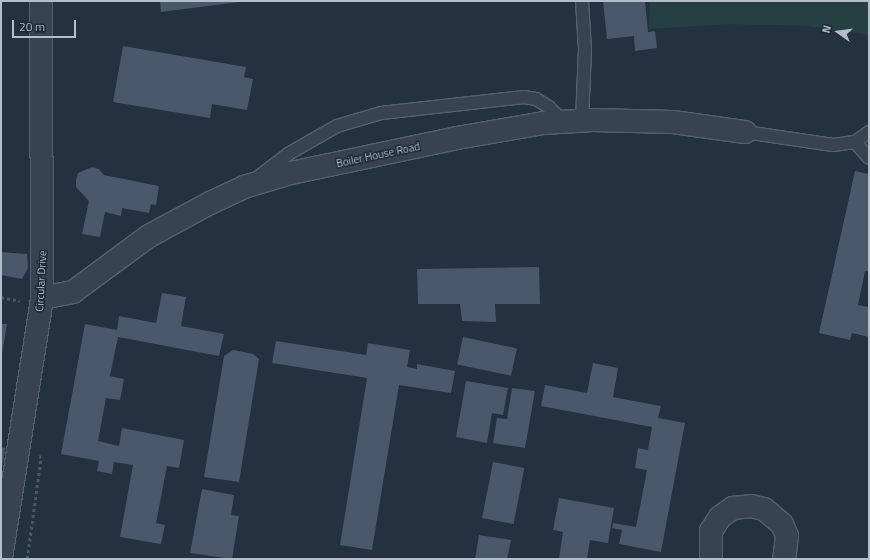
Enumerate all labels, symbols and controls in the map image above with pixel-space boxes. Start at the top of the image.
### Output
scale bar [14,12,78,38]
north arrow [818,12,858,52]
text: 20 m [19,17,45,36]
text: N [818,23,835,35]
street label: Boiler House Road [335,140,421,170]
street label: Circular Drive [33,250,49,312]

